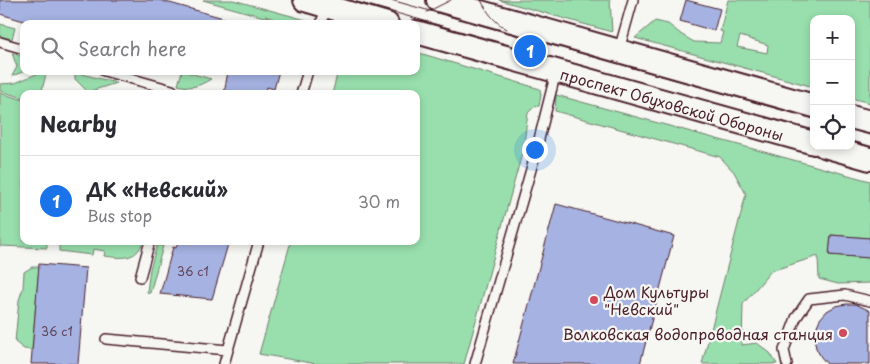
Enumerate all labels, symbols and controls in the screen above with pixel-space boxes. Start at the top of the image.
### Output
map controls [810,15,855,150]
button: + [810,15,855,60]
search box [20,20,420,75]
pin: 1 [514,32,546,70]
icon: search [38,34,66,62]
text: Search here [78,34,187,62]
button: − [810,60,855,105]
street label: проспект Обуховской Обороны [558,61,787,146]
button: locate [810,105,855,150]
text: Nearby [40,107,117,139]
your location [522,137,548,163]
text: ДК «Невский» [87,175,228,203]
text: 1 [52,189,60,213]
text: 30 m [358,189,400,213]
text: Bus stop [87,203,152,227]
house number: 36 с1 [177,262,209,280]
place label: Дом Культуры "Невский" [603,280,709,320]
marker: Дом Культуры "Невский" [588,294,600,306]
house number: 36 с1 [41,322,73,340]
place label: Волковская водопроводная станция [563,322,833,345]
marker: Волковская водопроводная станция [837,327,849,339]

